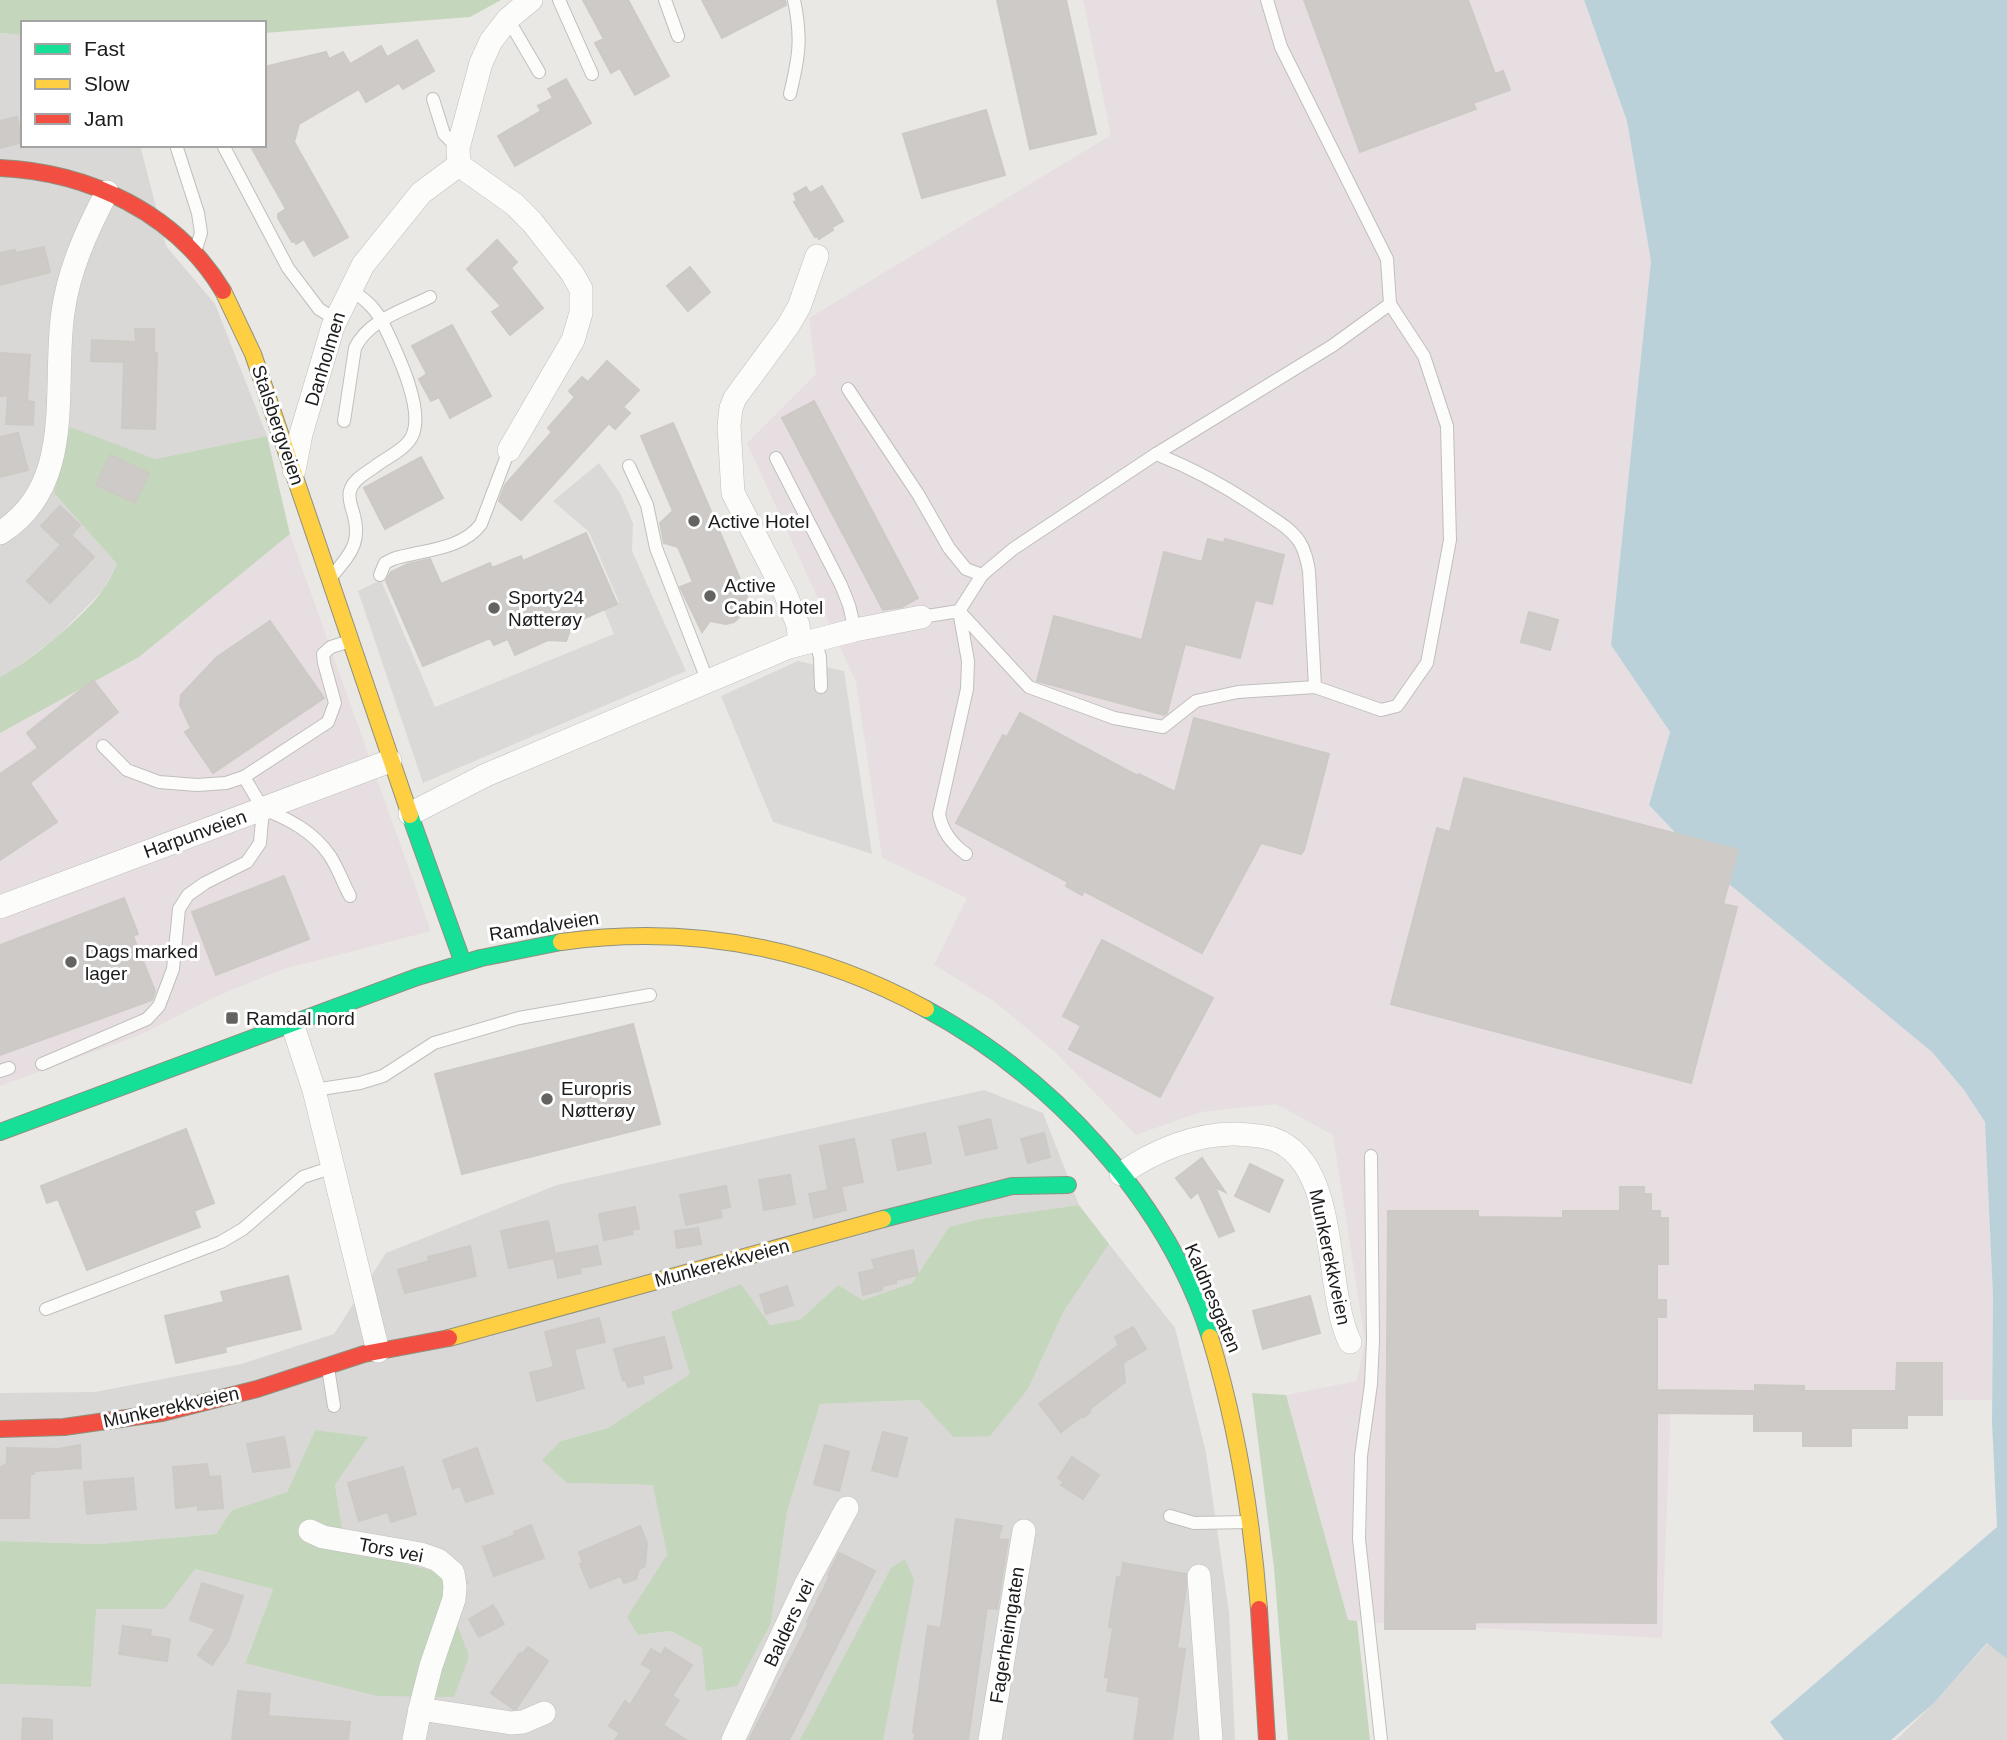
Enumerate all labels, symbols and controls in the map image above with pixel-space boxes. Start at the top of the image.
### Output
legend [21,21,266,147]
text: Fast [84,37,125,60]
text: Slow [84,72,130,95]
text: Jam [84,107,124,130]
street label: Danholmen [301,309,349,409]
street label: Stalsbergveien [248,362,308,488]
place label: Active Hotel [708,511,809,532]
marker: Active Hotel [686,513,702,529]
place label: Active Cabin Hotel [724,575,823,618]
place label: Sporty24 Nøtterøy [508,587,584,630]
marker: Active Cabin Hotel [702,588,718,604]
marker: Sporty24 Nøtterøy [486,600,502,616]
street label: Harpunveien [141,806,249,862]
street label: Ramdalveien [488,907,600,945]
place label: Dags marked lager [85,941,198,984]
marker: Dags marked lager [63,954,79,970]
place label: Ramdal nord [246,1008,355,1029]
marker: Ramdal nord [224,1010,240,1026]
place label: Europris Nøtterøy [561,1078,635,1121]
marker: Europris Nøtterøy [539,1091,555,1107]
street label: Munkerekkveien [1305,1187,1355,1327]
street label: Munkerekkveien [652,1235,792,1291]
street label: Kaldnesgaten [1181,1240,1245,1356]
street label: Munkerekkveien [101,1382,241,1432]
street label: Tors vei [357,1533,425,1567]
street label: Fagerheimgaten [986,1565,1028,1705]
street label: Balders vei [760,1576,818,1670]

